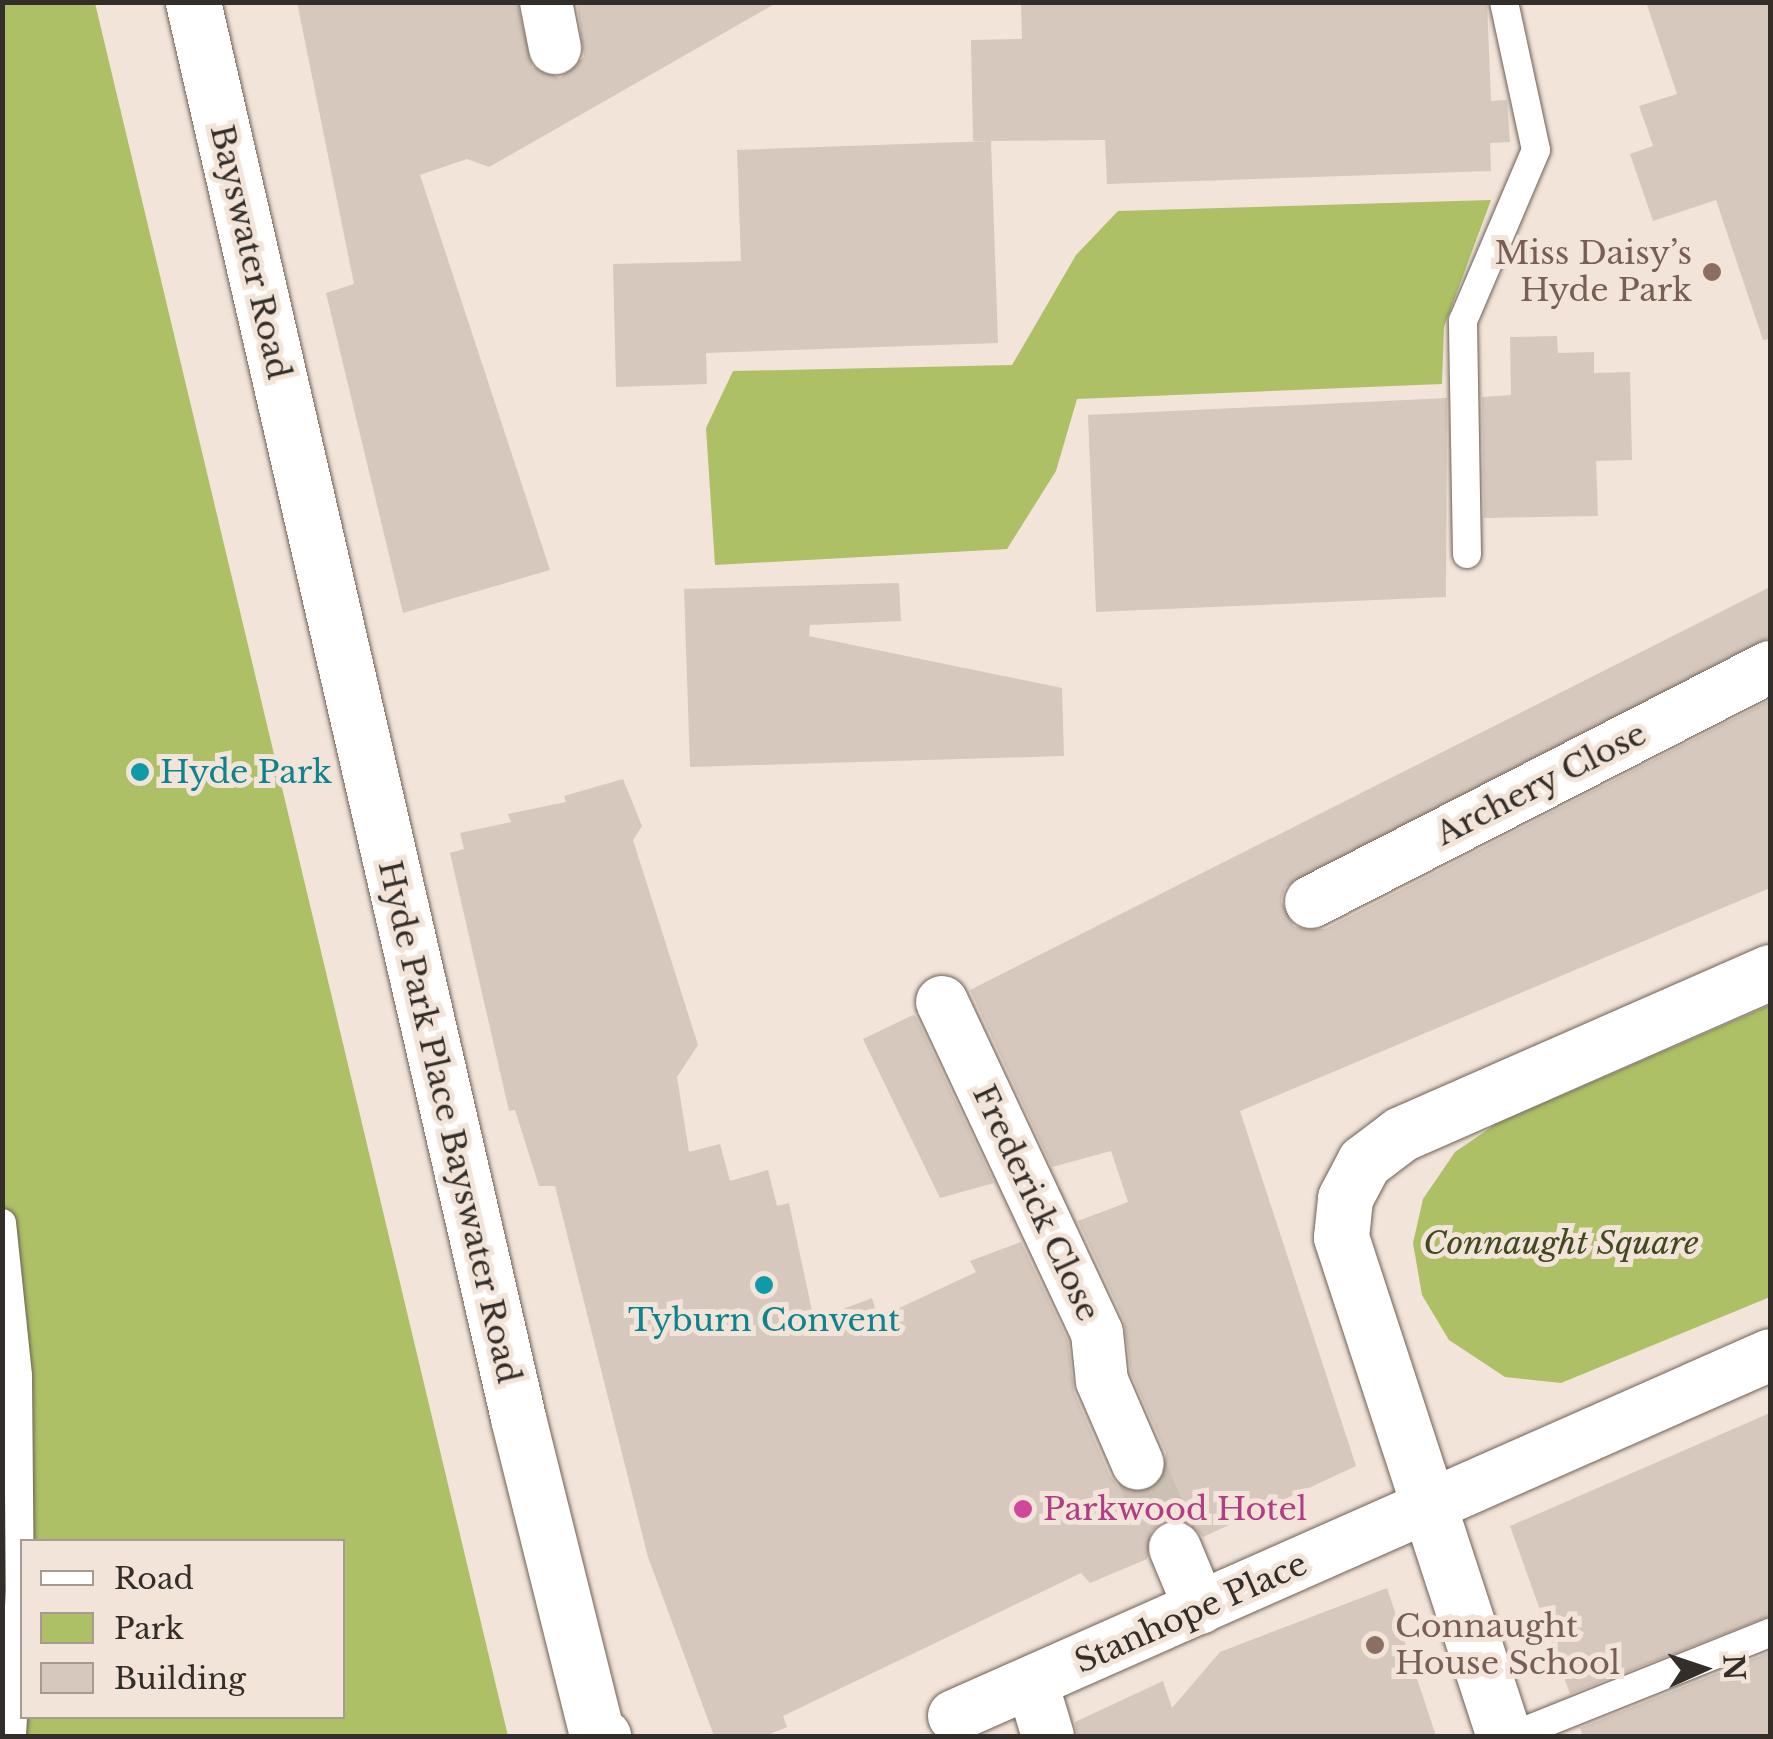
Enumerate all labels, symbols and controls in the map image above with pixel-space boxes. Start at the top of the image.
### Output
street label: Bayswater Road [202,121,298,383]
place label: Miss Daisy’s Hyde Park [1494,235,1692,310]
marker: Miss Daisy’s Hyde Park [1701,261,1723,283]
street label: Archery Close [1429,714,1653,854]
place label: Hyde Park [160,753,332,791]
marker: Hyde Park [129,761,151,783]
street label: Hyde Park Place Bayswater Road [370,856,528,1388]
street label: Frederick Close [964,1079,1108,1327]
park label: Connaught Square [1423,1224,1699,1262]
marker: Tyburn Convent [753,1274,775,1296]
place label: Tyburn Convent [628,1301,900,1339]
place label: Parkwood Hotel [1043,1490,1307,1528]
marker: Parkwood Hotel [1012,1498,1034,1520]
legend [20,1539,345,1719]
street label: Stanhope Place [1069,1545,1313,1681]
text: Road [114,1560,194,1597]
place label: Connaught House School [1395,1608,1620,1683]
text: Park [114,1610,184,1647]
north arrow [1653,1619,1753,1719]
marker: Connaught House School [1364,1634,1386,1656]
text: N [1715,1653,1752,1681]
text: Building [114,1660,246,1697]

